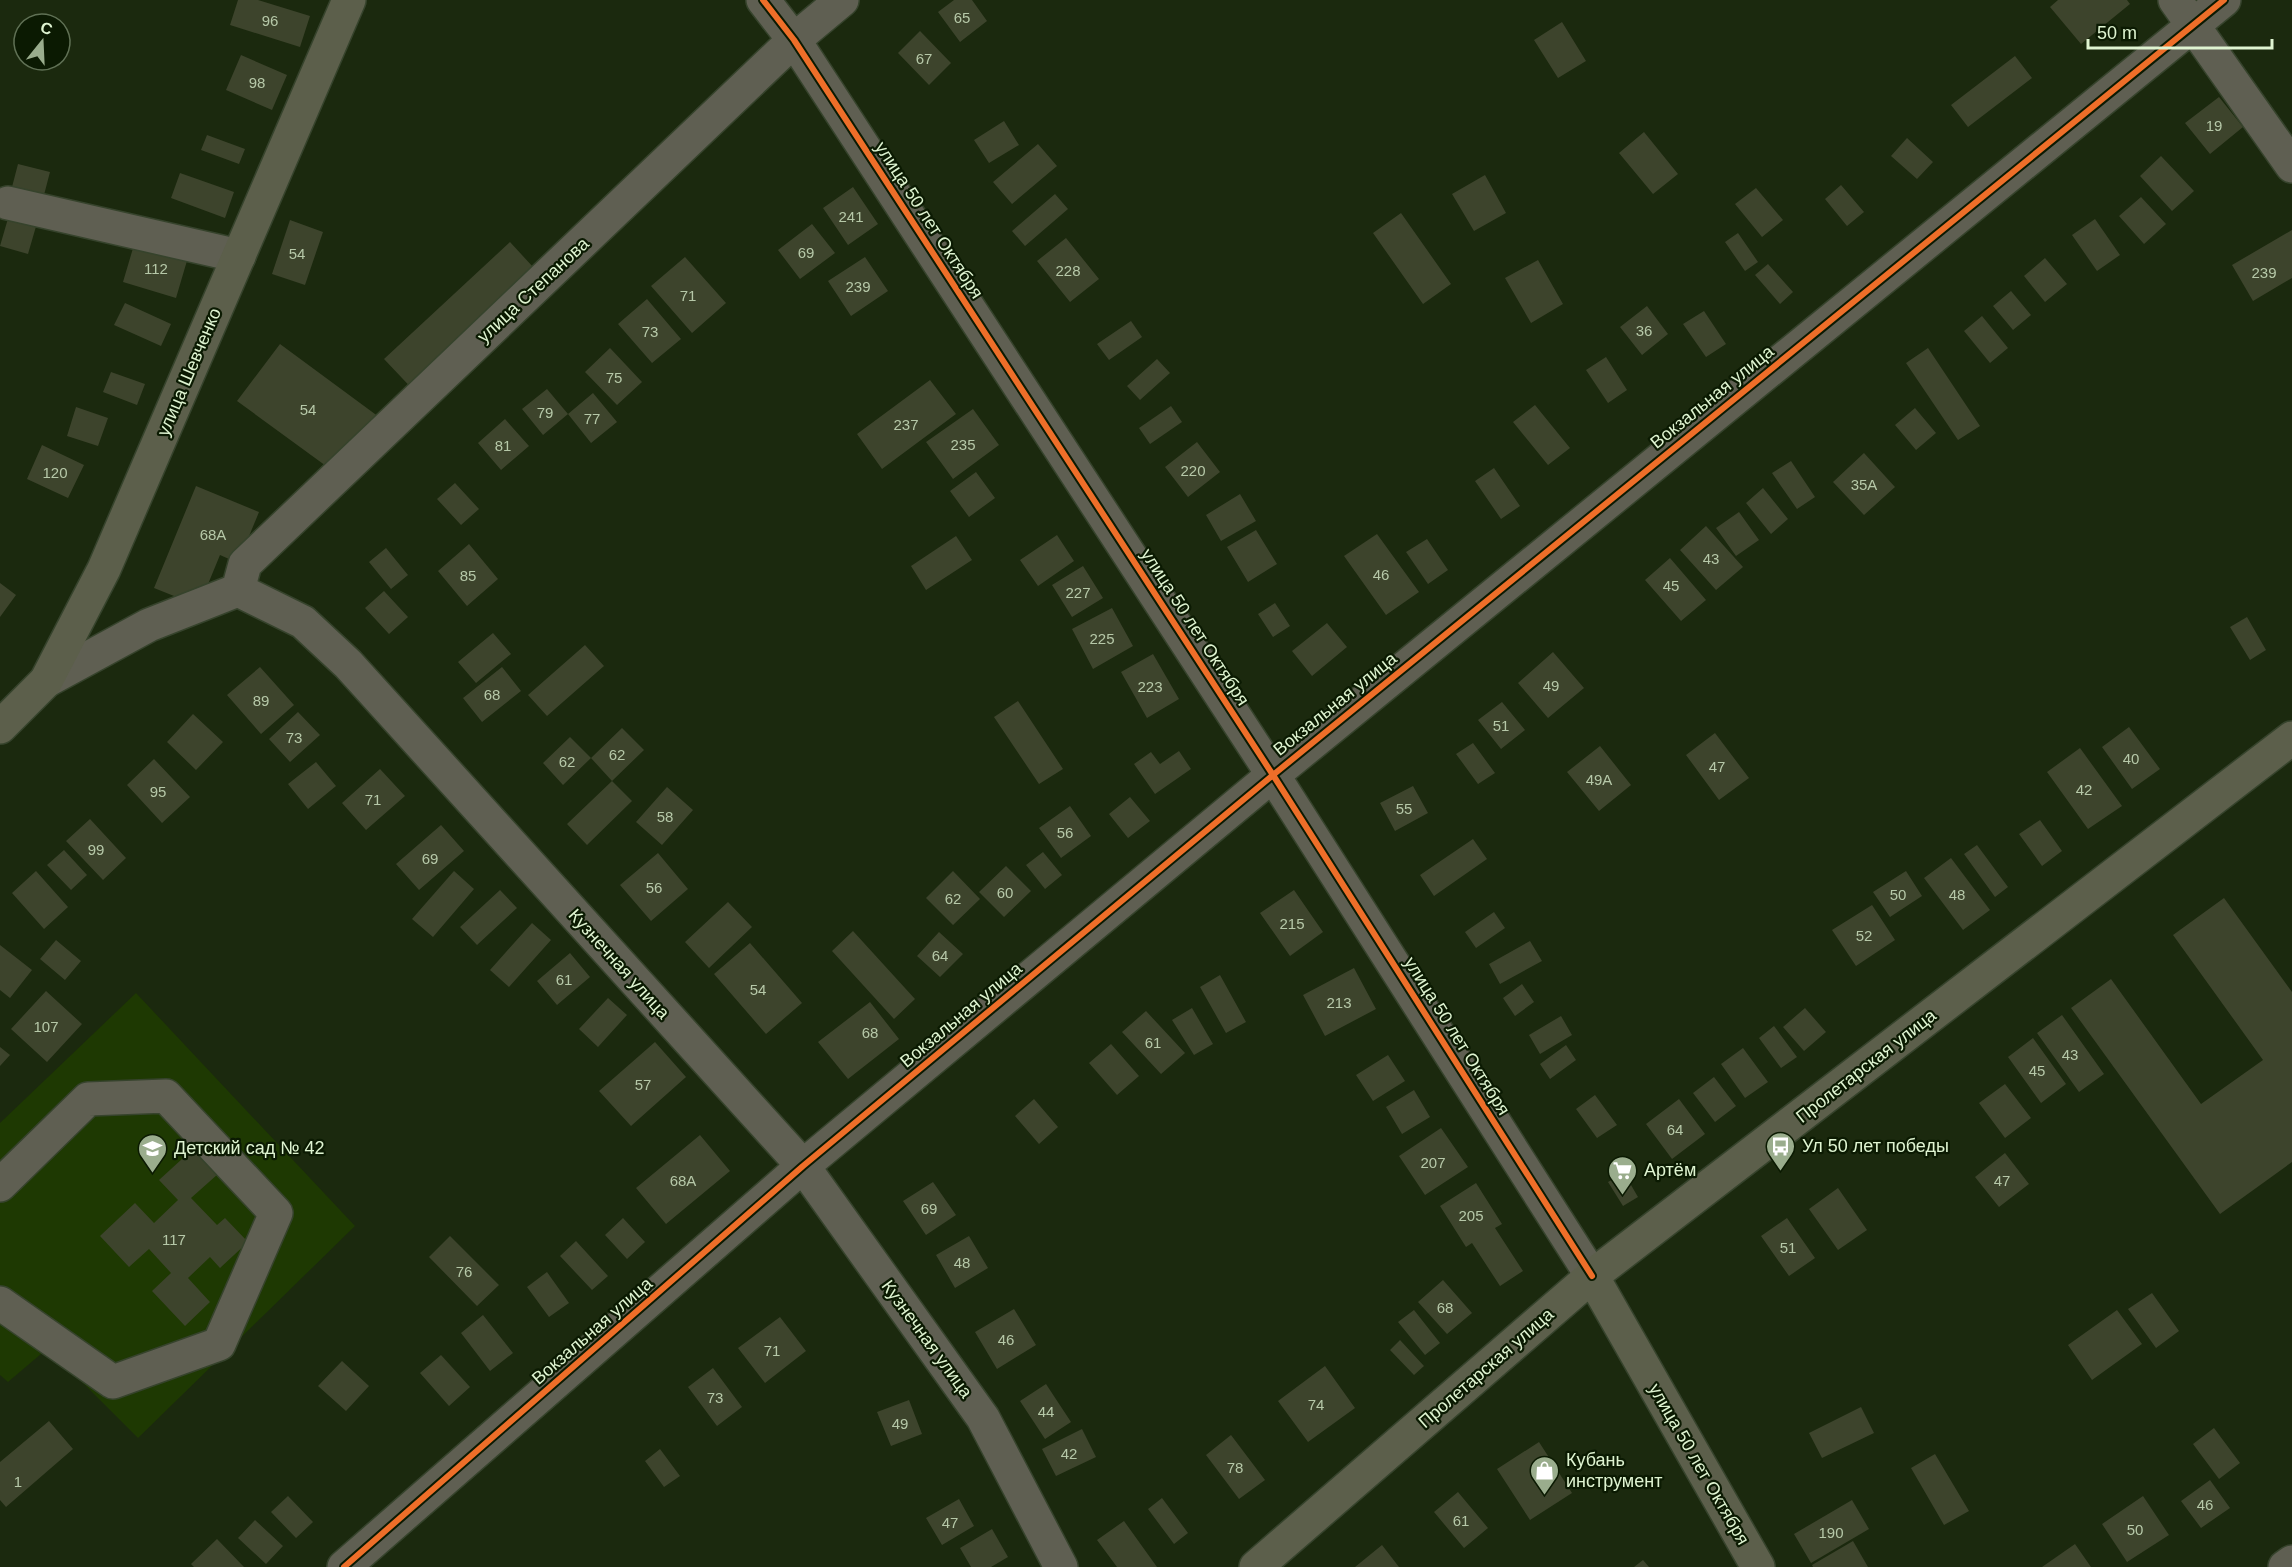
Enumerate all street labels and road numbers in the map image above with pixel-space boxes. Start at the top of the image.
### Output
street label: улица 50 лет Октября [871,138,987,302]
street label: улица Степанова [473,233,593,347]
street label: улица Шевченко [153,305,225,439]
street label: Вокзальная улица [1646,341,1778,453]
street label: улица 50 лет Октября [1137,545,1253,709]
street label: Вокзальная улица [1269,648,1401,760]
street label: Кузнечная улица [565,905,674,1024]
street label: улица 50 лет Октября [1400,953,1514,1119]
street label: Вокзальная улица [896,958,1027,1072]
street label: Пролетарская улица [1792,1005,1941,1127]
street label: Вокзальная улица [528,1273,657,1389]
street label: Кузнечная улица [878,1276,977,1403]
street label: Пролетарская улица [1415,1303,1558,1432]
street label: улица 50 лет Октября [1645,1380,1753,1548]

